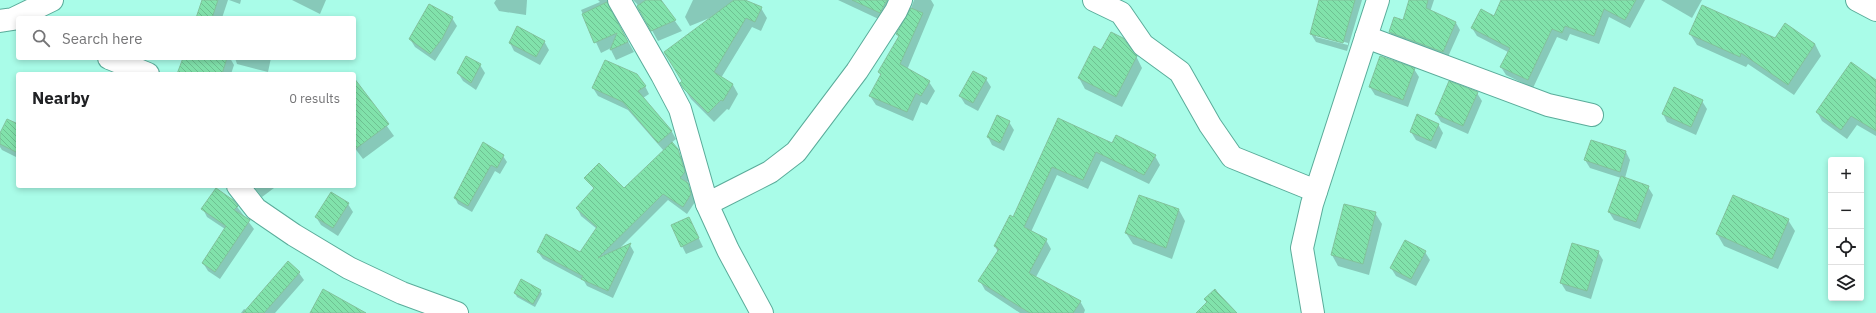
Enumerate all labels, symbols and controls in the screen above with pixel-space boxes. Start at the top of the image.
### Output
search box [16,16,356,60]
icon: search [30,27,52,49]
text: Search here [62,29,142,48]
text: Nearby [32,87,90,109]
text: 0 results [289,90,340,107]
map controls [1828,157,1864,301]
button: + [1828,157,1864,193]
button: − [1828,193,1864,229]
button: locate [1828,229,1864,265]
button: layers [1828,265,1864,301]

